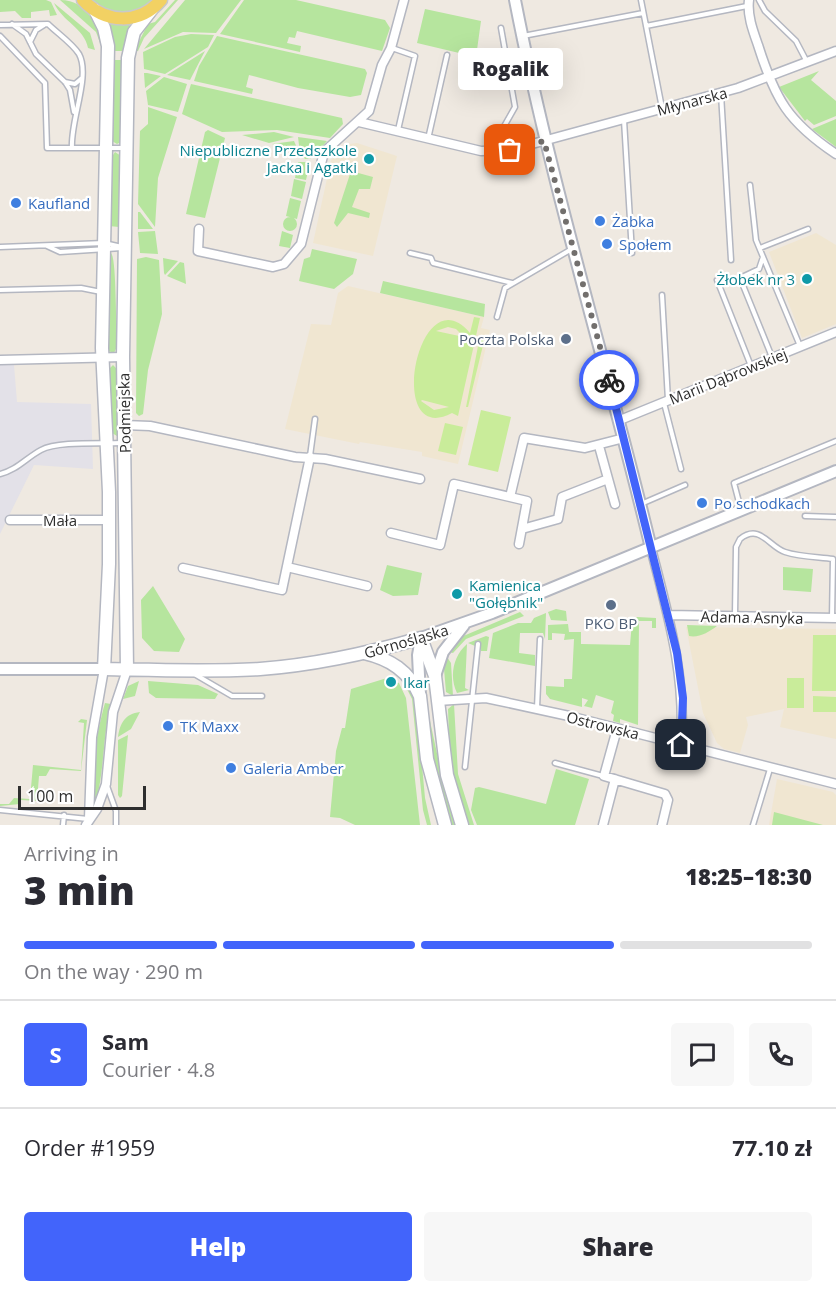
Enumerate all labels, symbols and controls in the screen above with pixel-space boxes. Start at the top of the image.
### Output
callout: Rogalik [458,48,562,90]
text: Rogalik [472,55,549,82]
street label: Młynarska [655,82,729,120]
pin [484,124,535,175]
icon: bag [493,133,526,166]
place label: Niepubliczne Przedszkole Jacka i Agatki [180,140,357,177]
marker: Niepubliczne Przedszkole Jacka i Agatki [362,152,376,166]
place label: Kaufland [28,193,90,213]
marker: Kaufland [9,196,23,210]
place label: Żabka [612,211,654,231]
marker: Żabka [593,214,607,228]
place label: Społem [619,234,672,254]
marker: Społem [600,237,614,251]
place label: Żłobek nr 3 [716,269,795,289]
marker: Żłobek nr 3 [800,272,814,286]
place label: Poczta Polska [459,329,554,349]
marker: Poczta Polska [559,332,573,346]
street label: Marii Dąbrowskiej [666,343,790,409]
courier [579,350,639,410]
icon: bike [593,364,626,397]
street label: Podmiejska [113,373,135,453]
place label: Po schodkach [714,493,810,513]
marker: Po schodkach [695,496,709,510]
street label: Mała [43,510,77,530]
place label: Kamienica "Gołębnik" [469,575,543,612]
marker: Kamienica "Gołębnik" [450,587,464,601]
marker: PKO BP [604,598,618,612]
street label: Adama Asnyka [700,606,804,628]
place label: PKO BP [585,613,637,633]
street label: Górnośląska [361,619,451,663]
place label: Ikar [403,672,430,692]
marker: Ikar [384,675,398,689]
street label: Ostrowska [565,706,641,744]
place label: TK Maxx [180,716,239,736]
marker: TK Maxx [161,719,175,733]
pin [655,719,706,770]
icon: home [664,728,697,761]
place label: Galeria Amber [243,758,344,778]
marker: Galeria Amber [224,761,238,775]
scale bar [18,783,146,810]
text: 100 m [27,785,73,807]
text: Arriving in [24,840,119,867]
text: 18:25–18:30 [685,861,812,891]
text: 3 min [24,863,135,916]
text: On the way · 290 m [24,958,203,985]
button: chat [671,1023,734,1086]
button: phone [749,1023,812,1086]
text: Sam [102,1026,149,1056]
text: S [49,1039,62,1069]
text: Courier · 4.8 [102,1056,215,1083]
text: Order #1959 [24,1132,155,1162]
text: 77.10 zł [732,1132,812,1162]
button: Help [24,1212,412,1281]
button: Share [424,1212,812,1281]

